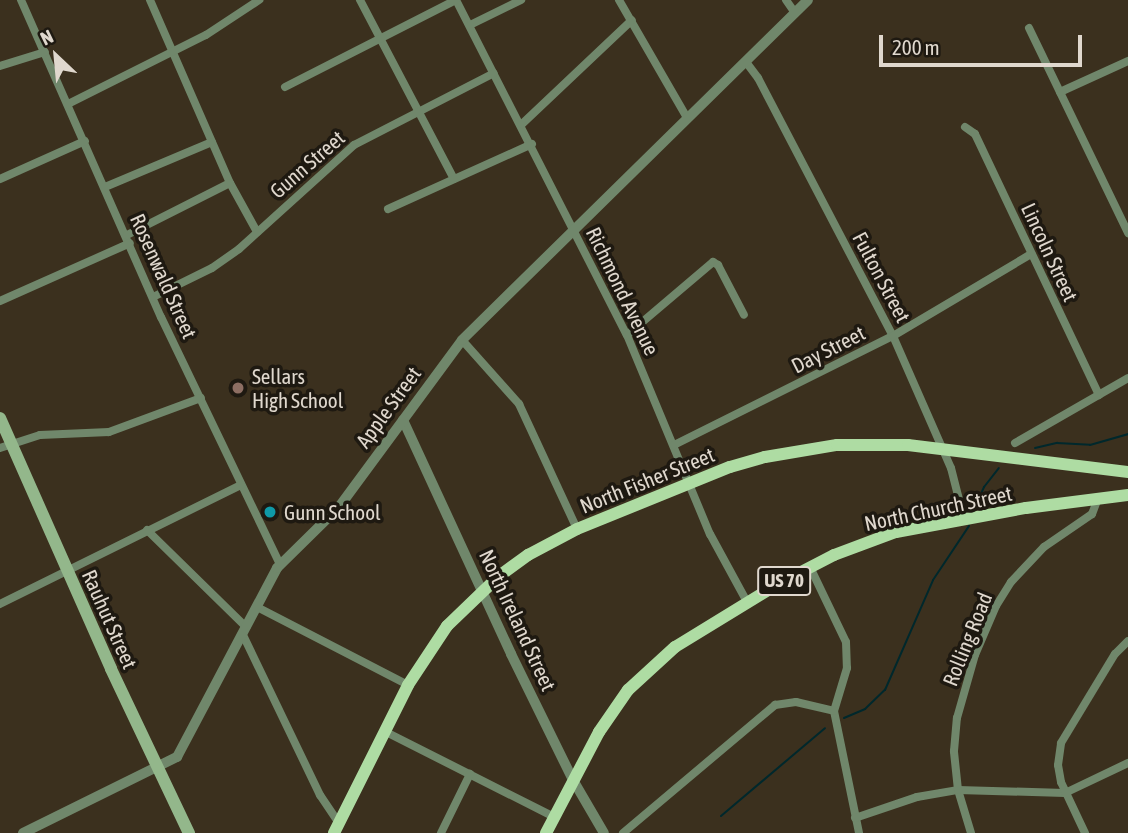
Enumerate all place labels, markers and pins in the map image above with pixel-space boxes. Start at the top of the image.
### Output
place label: Sellars High School [252,363,343,413]
marker: Sellars High School [230,380,246,396]
place label: Gunn School [284,499,381,525]
marker: Gunn School [262,504,278,520]

